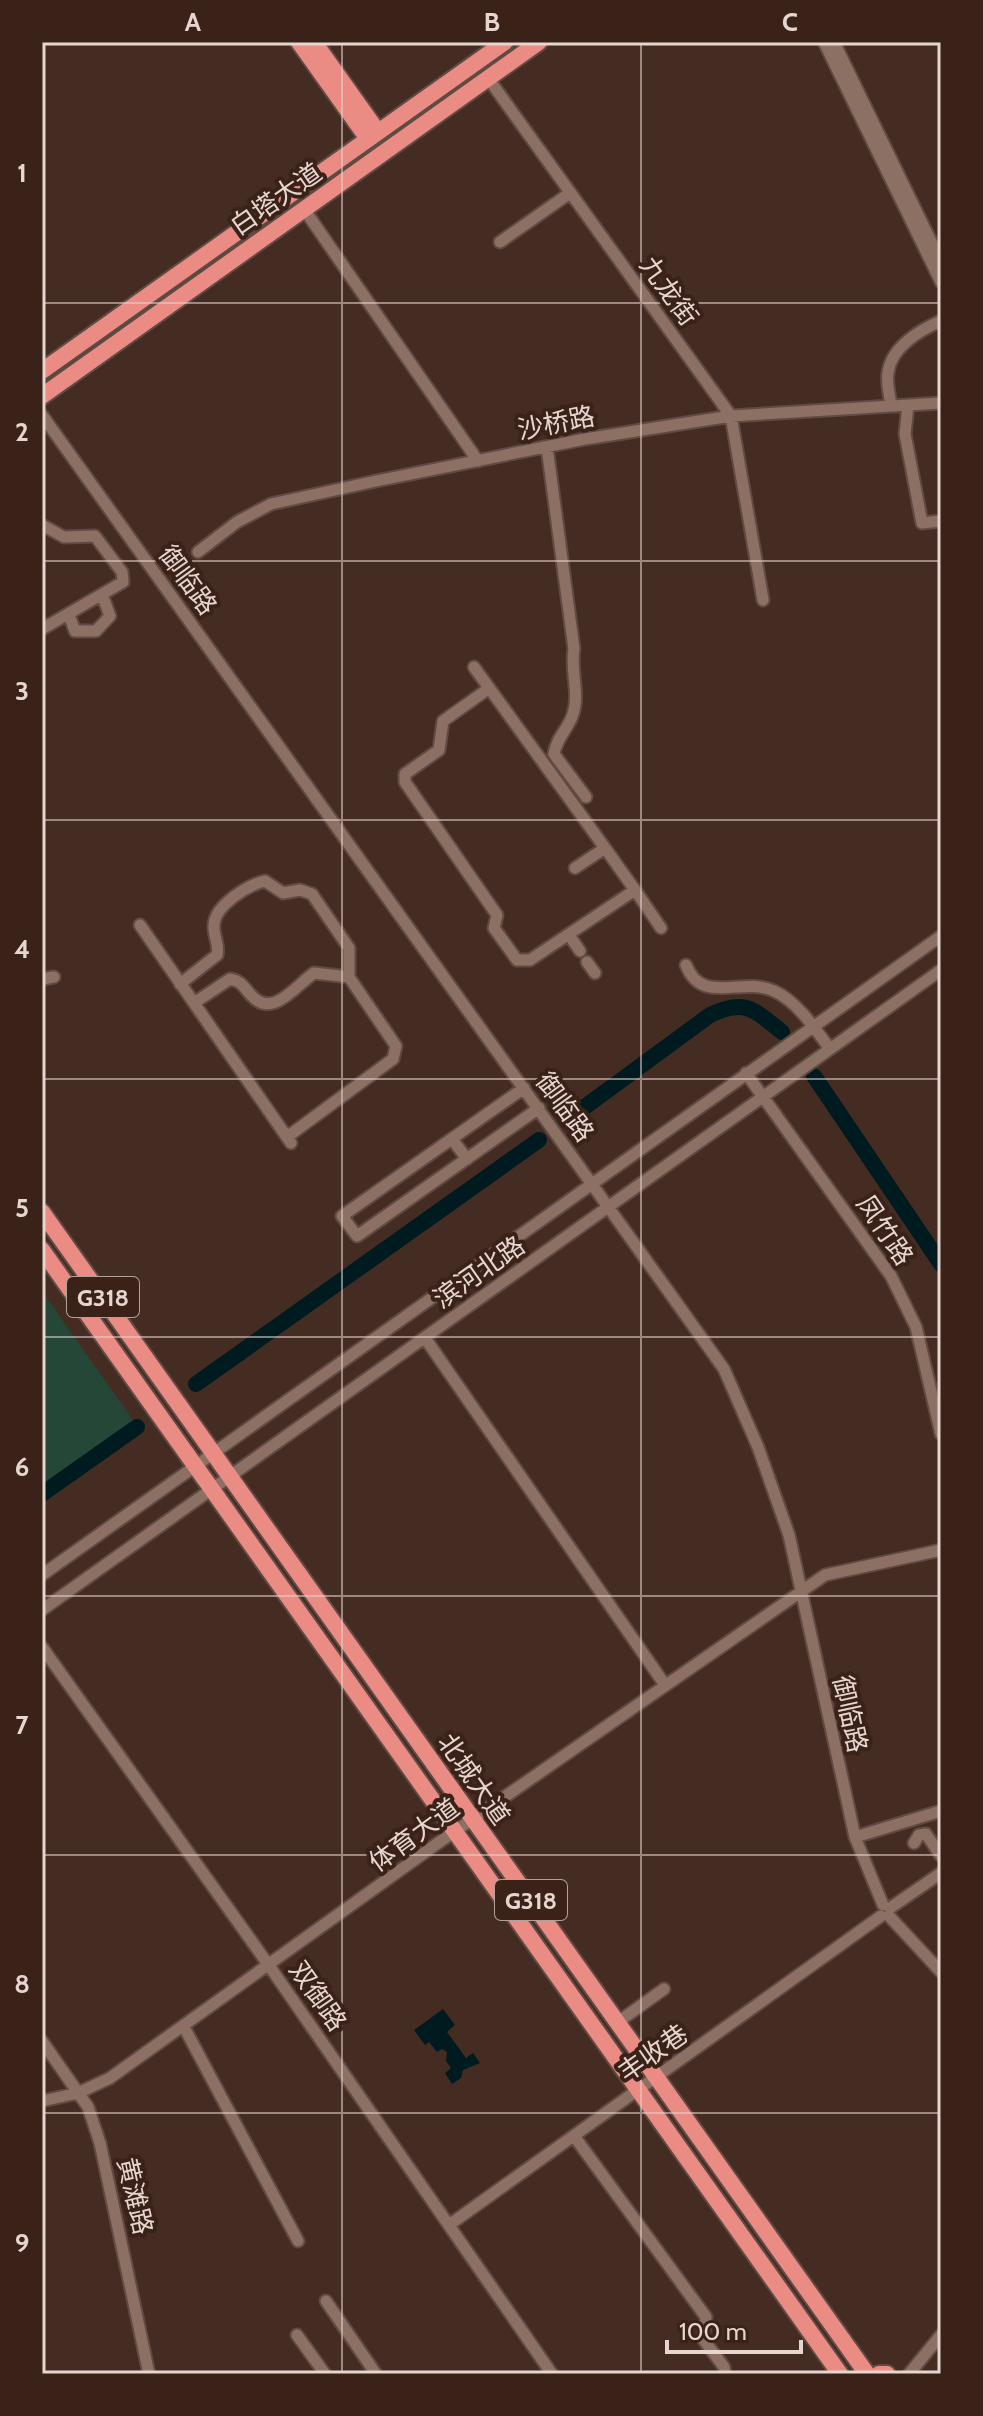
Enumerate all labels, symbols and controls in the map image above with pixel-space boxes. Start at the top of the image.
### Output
text: A [185,6,202,38]
text: B [484,6,500,38]
text: C [782,6,798,38]
street label: 白塔大道 [224,156,328,242]
text: 1 [17,157,27,189]
street label: 九龙街 [633,250,705,332]
street label: 沙桥路 [515,400,597,446]
text: 2 [15,416,29,448]
street label: 御临路 [152,539,224,621]
text: 3 [15,675,29,707]
text: 4 [14,933,30,965]
street label: 御临路 [529,1066,601,1148]
street label: 凤竹路 [850,1189,920,1271]
text: 5 [15,1192,29,1224]
street label: 滨河北路 [427,1229,531,1315]
road number: G318 [67,1277,139,1317]
text: 6 [15,1451,29,1483]
street label: 御临路 [826,1673,874,1755]
text: 7 [15,1709,29,1741]
street label: 北城大道 [431,1727,517,1831]
street label: 体育大道 [363,1791,465,1879]
road number: G318 [495,1880,567,1920]
street label: 双御路 [283,1955,353,2037]
text: 8 [14,1968,30,2000]
street label: 丰收巷 [612,2018,694,2088]
street label: 黄滩路 [111,2154,159,2238]
text: 9 [15,2227,29,2259]
scale bar [667,2304,801,2354]
text: 100 m [679,2317,747,2346]

